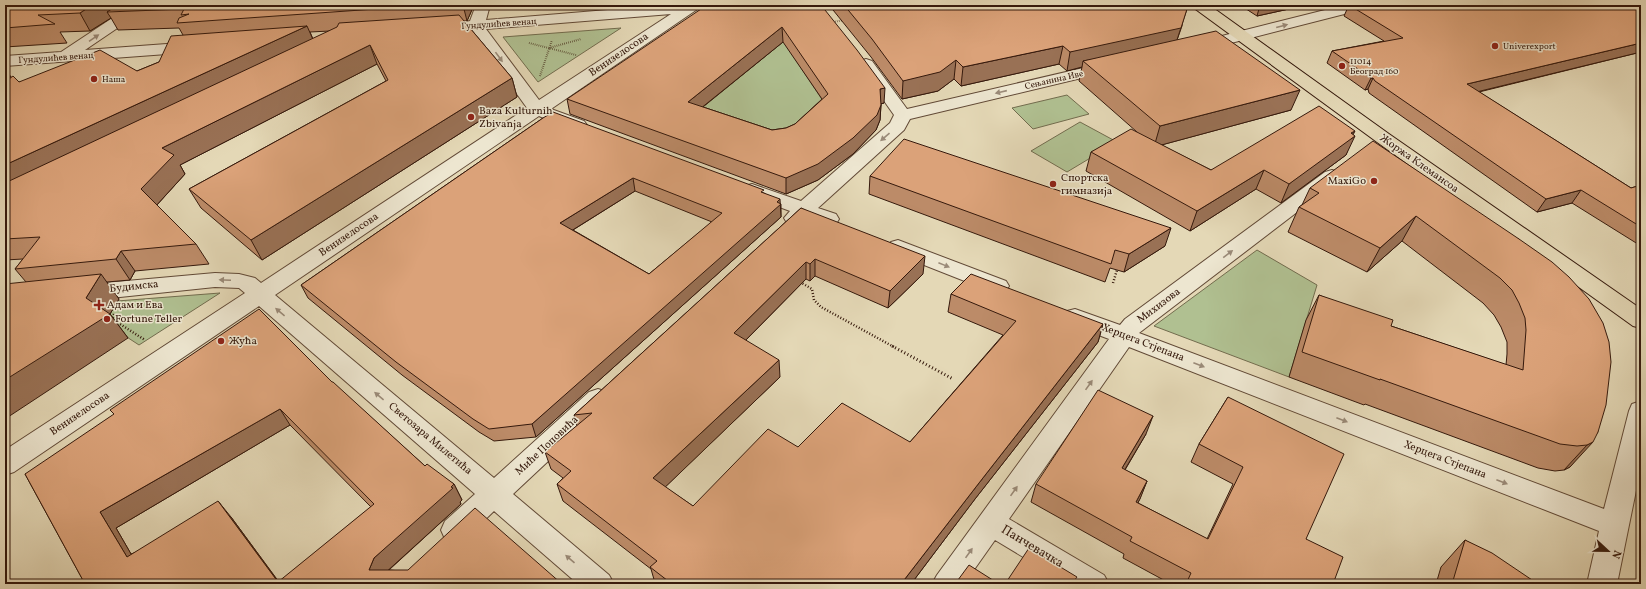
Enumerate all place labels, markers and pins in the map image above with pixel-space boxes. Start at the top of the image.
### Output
place label: Univerexport [1503,40,1556,53]
marker: Univerexport [1490,41,1500,51]
place label: 11014 Београд 160 [1350,55,1399,78]
marker: 11014 Београд 160 [1337,61,1347,71]
place label: Наша [102,73,126,86]
marker: Наша [89,74,99,84]
place label: Baza Kulturnih Zbivanja [479,104,553,132]
marker: Baza Kulturnih Zbivanja [466,112,476,122]
place label: Спортска гимназија [1061,171,1113,199]
place label: MaxiGo [1327,174,1366,189]
marker: MaxiGo [1369,176,1379,186]
marker: Спортска гимназија [1048,179,1058,189]
place label: Адам и Ева [107,298,163,313]
marker: Адам и Ева [94,300,104,310]
place label: Fortune Teller [115,312,182,327]
marker: Fortune Teller [102,314,112,324]
place label: Жућа [229,334,257,349]
marker: Жућа [216,336,226,346]

